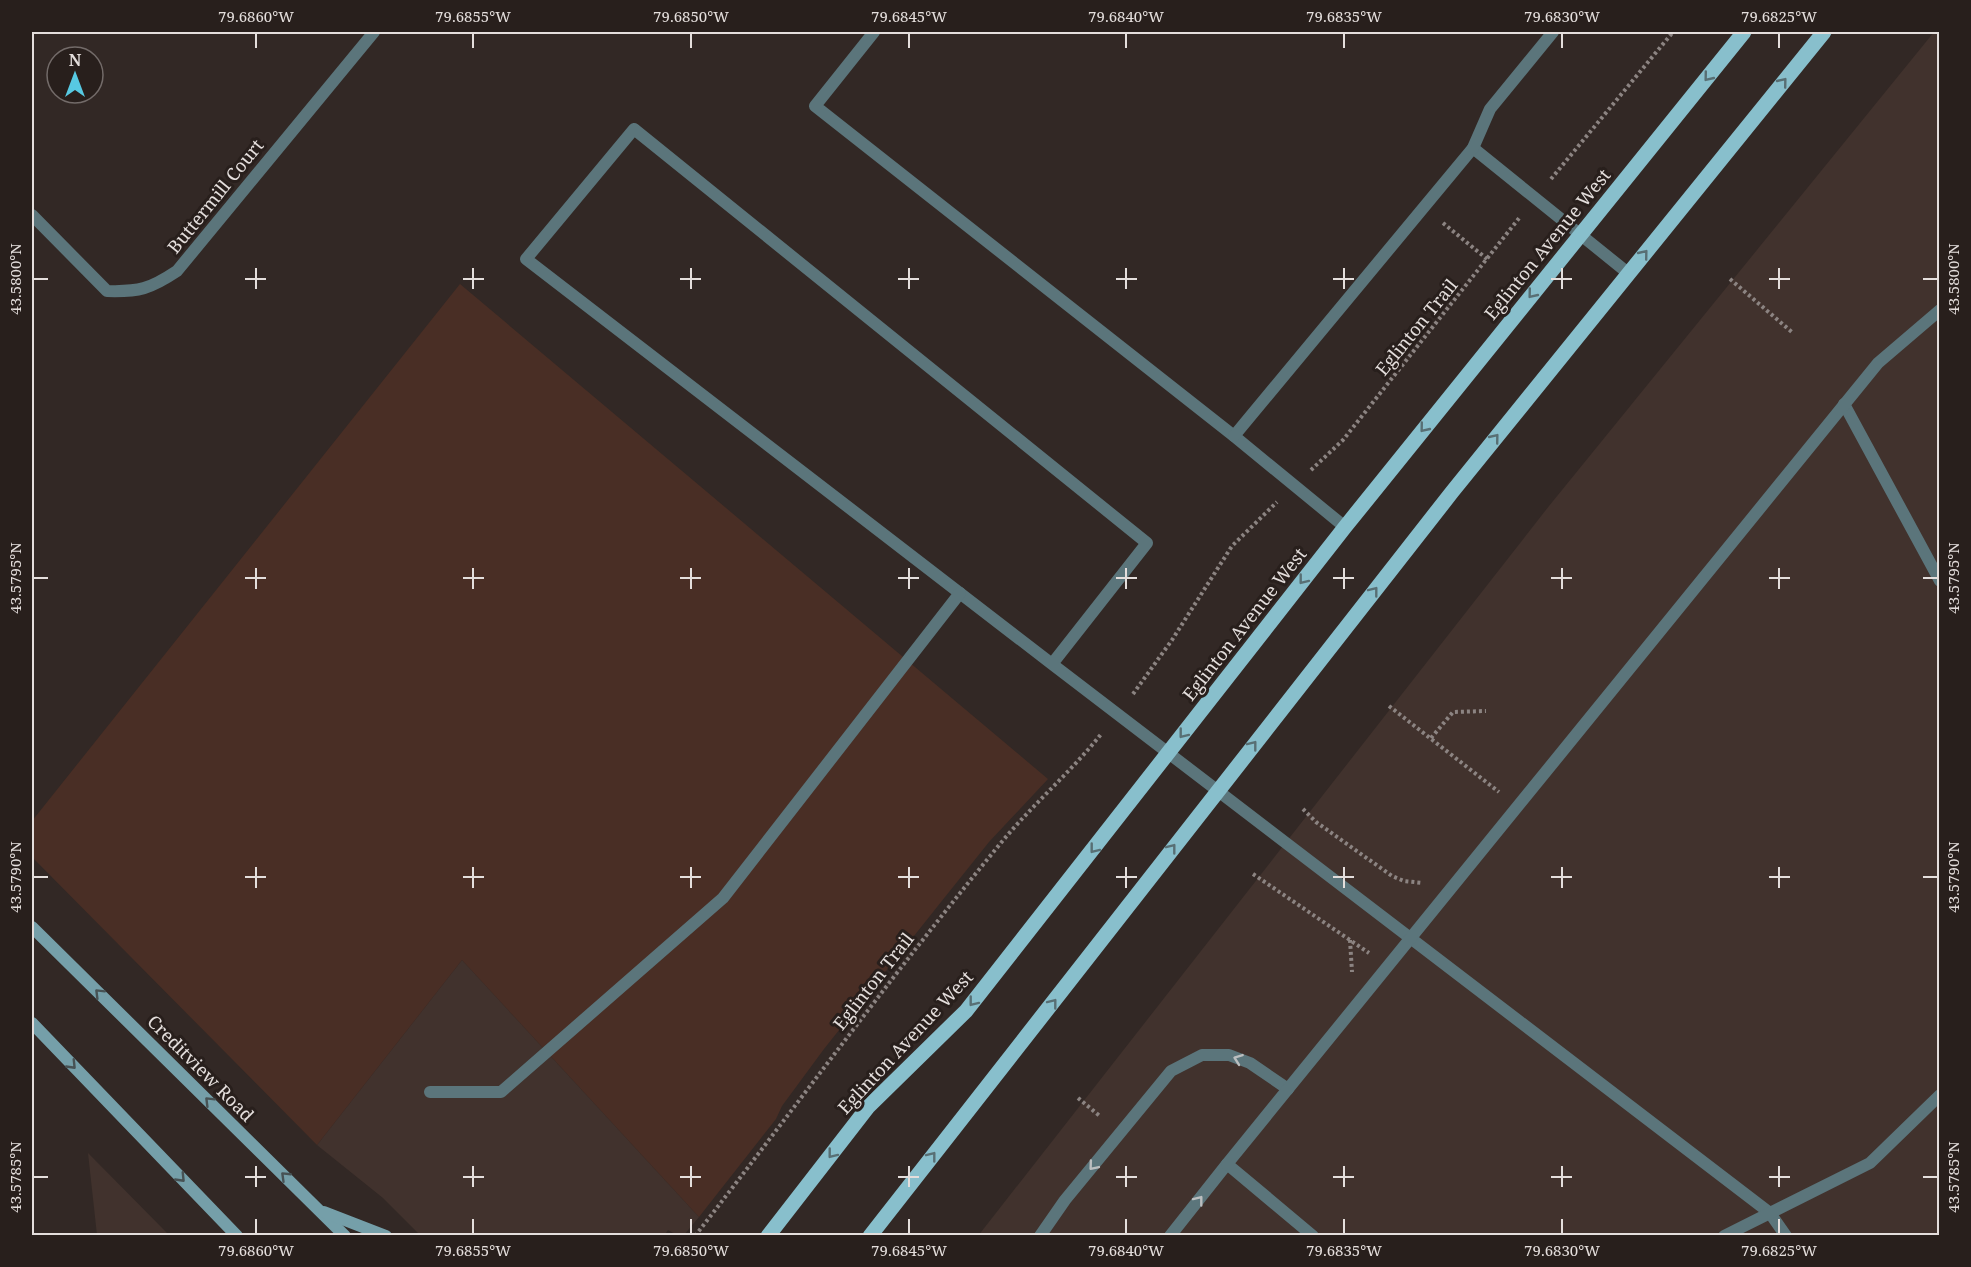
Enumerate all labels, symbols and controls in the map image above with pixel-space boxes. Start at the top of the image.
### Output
text: 79.6860°W [218,6,294,26]
text: 79.6855°W [435,6,511,26]
text: 79.6850°W [653,6,729,26]
text: 79.6845°W [871,6,947,26]
text: 79.6840°W [1088,6,1164,26]
text: 79.6835°W [1306,6,1382,26]
text: 79.6830°W [1524,6,1600,26]
text: 79.6825°W [1741,6,1817,26]
north arrow [45,45,105,105]
text: N [69,49,82,71]
one-way arrow [1704,70,1715,81]
one-way arrow [1776,78,1787,89]
street label: Buttermill Court [162,134,268,258]
street label: Eglinton Avenue West [1479,163,1615,325]
text: 43.5800°N [5,243,25,315]
text: 43.5800°N [1943,243,1963,315]
one-way arrow [1636,250,1647,261]
street label: Eglinton Trail [1370,273,1463,380]
one-way arrow [1528,287,1539,298]
one-way arrow [1421,421,1432,432]
one-way arrow [1487,434,1498,445]
text: 43.5795°N [5,542,25,614]
text: 43.5795°N [1943,542,1963,614]
street label: Eglinton Avenue West [1177,543,1311,705]
one-way arrow [1299,574,1310,585]
one-way arrow [1366,587,1377,598]
one-way arrow [1179,727,1190,738]
one-way arrow [1246,740,1257,751]
text: 43.5790°N [5,841,25,913]
text: 43.5790°N [1943,841,1963,913]
one-way arrow [1090,842,1101,853]
one-way arrow [1165,844,1176,855]
street label: Eglinton Trail [827,927,919,1035]
street label: Eglinton Avenue West [832,965,978,1119]
one-way arrow [95,989,106,1000]
one-way arrow [969,995,980,1006]
one-way arrow [1045,998,1056,1009]
street label: Creditview Road [142,1009,260,1127]
one-way arrow [1233,1053,1244,1066]
one-way arrow [65,1059,76,1069]
one-way arrow [205,1097,215,1108]
text: 43.5785°N [5,1141,25,1213]
text: 43.5785°N [1943,1141,1963,1213]
one-way arrow [828,1147,839,1158]
one-way arrow [925,1152,936,1163]
one-way arrow [1089,1159,1100,1170]
one-way arrow [174,1171,185,1181]
one-way arrow [282,1173,293,1184]
one-way arrow [1191,1196,1202,1207]
text: 79.6860°W [218,1240,294,1260]
text: 79.6855°W [435,1240,511,1260]
text: 79.6850°W [653,1240,729,1260]
text: 79.6845°W [871,1240,947,1260]
text: 79.6840°W [1088,1240,1164,1260]
text: 79.6835°W [1306,1240,1382,1260]
text: 79.6830°W [1524,1240,1600,1260]
text: 79.6825°W [1741,1240,1817,1260]

